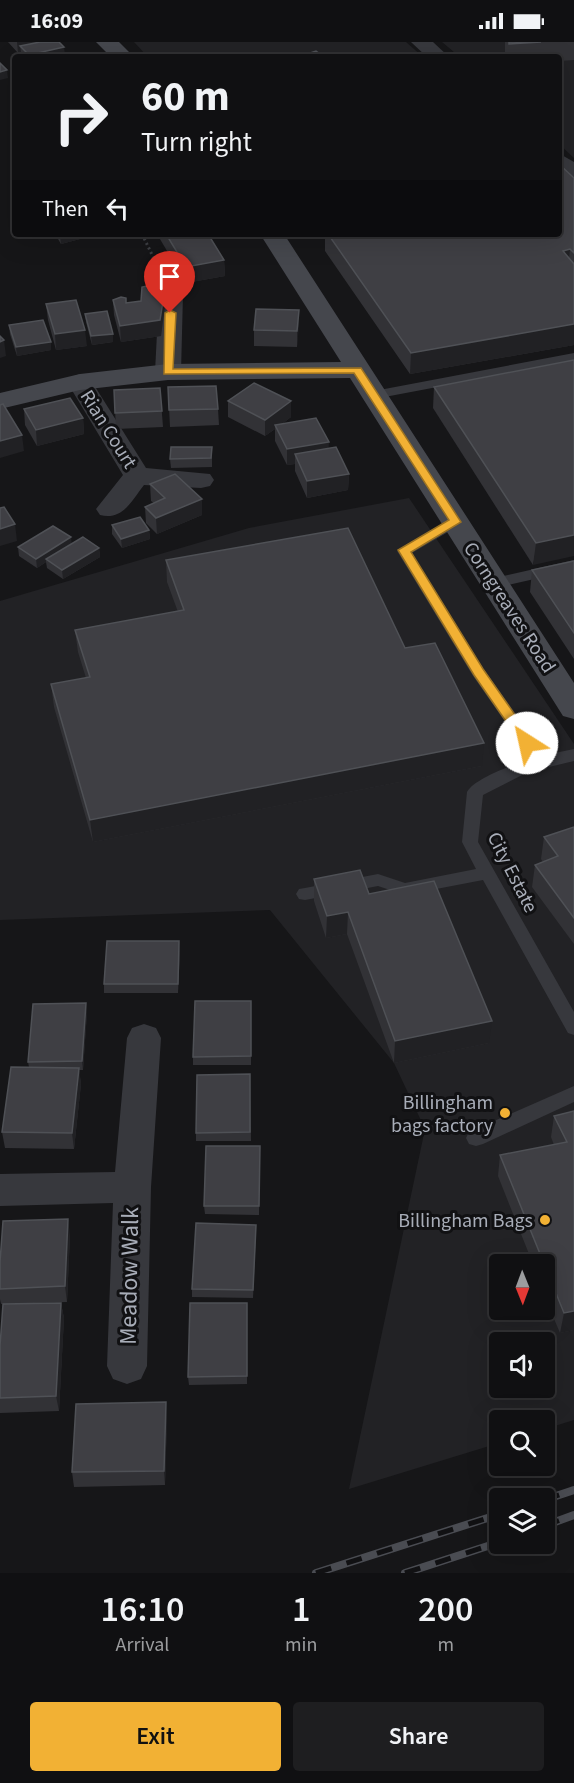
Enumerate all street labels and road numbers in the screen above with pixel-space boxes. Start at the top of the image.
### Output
street label: Rian Court [73,385,144,475]
street label: Corngreaves Road [456,537,562,679]
street label: City Estate [480,827,544,918]
street label: Meadow Walk [111,1207,148,1345]

